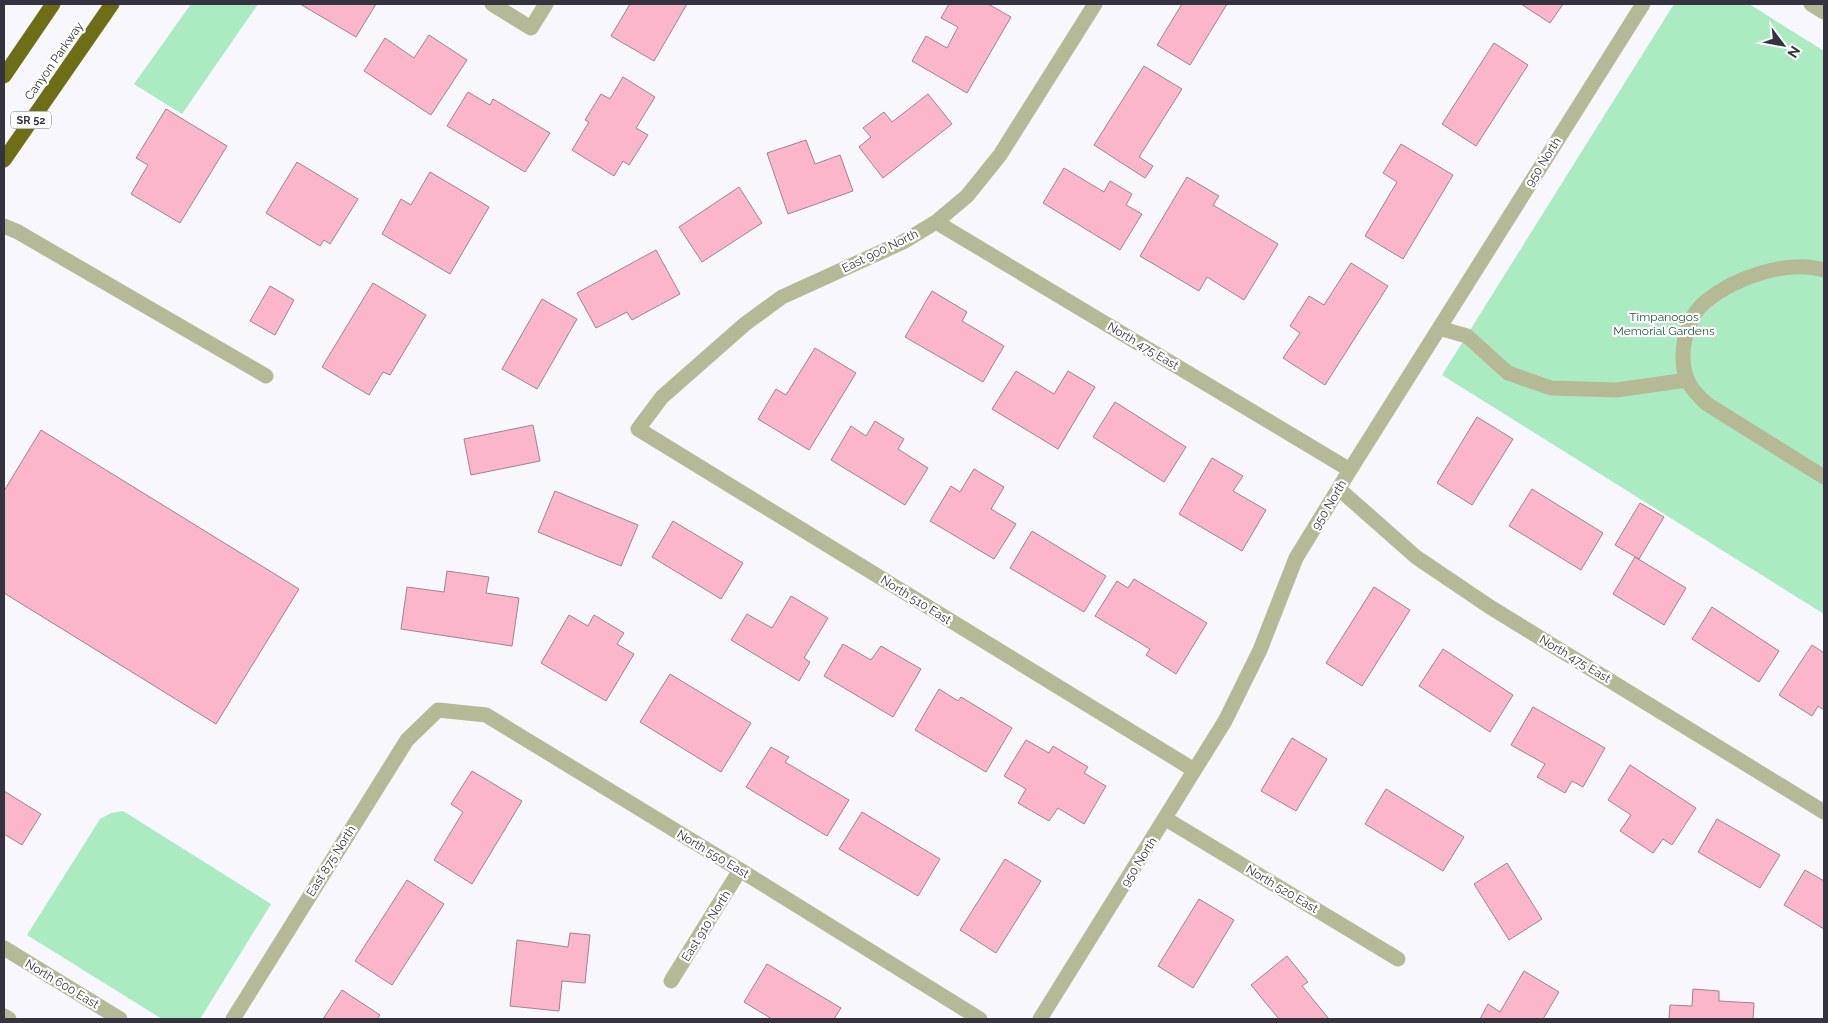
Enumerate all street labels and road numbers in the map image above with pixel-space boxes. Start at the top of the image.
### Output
street label: Canyon Parkway [22,19,86,103]
road number: SR 52 [11,112,51,128]
street label: 950 North [1522,135,1564,189]
street label: East 900 North [840,227,920,275]
street label: North 475 East [1105,319,1181,373]
street label: 950 North [1309,478,1349,532]
street label: North 510 East [878,573,954,627]
street label: North 475 East [1537,632,1613,686]
street label: East 875 North [304,823,358,899]
street label: North 550 East [674,827,752,881]
street label: 950 North [1118,835,1160,889]
street label: North 520 East [1243,862,1321,916]
street label: East 910 North [679,888,733,964]
street label: North 600 East [23,957,101,1011]

